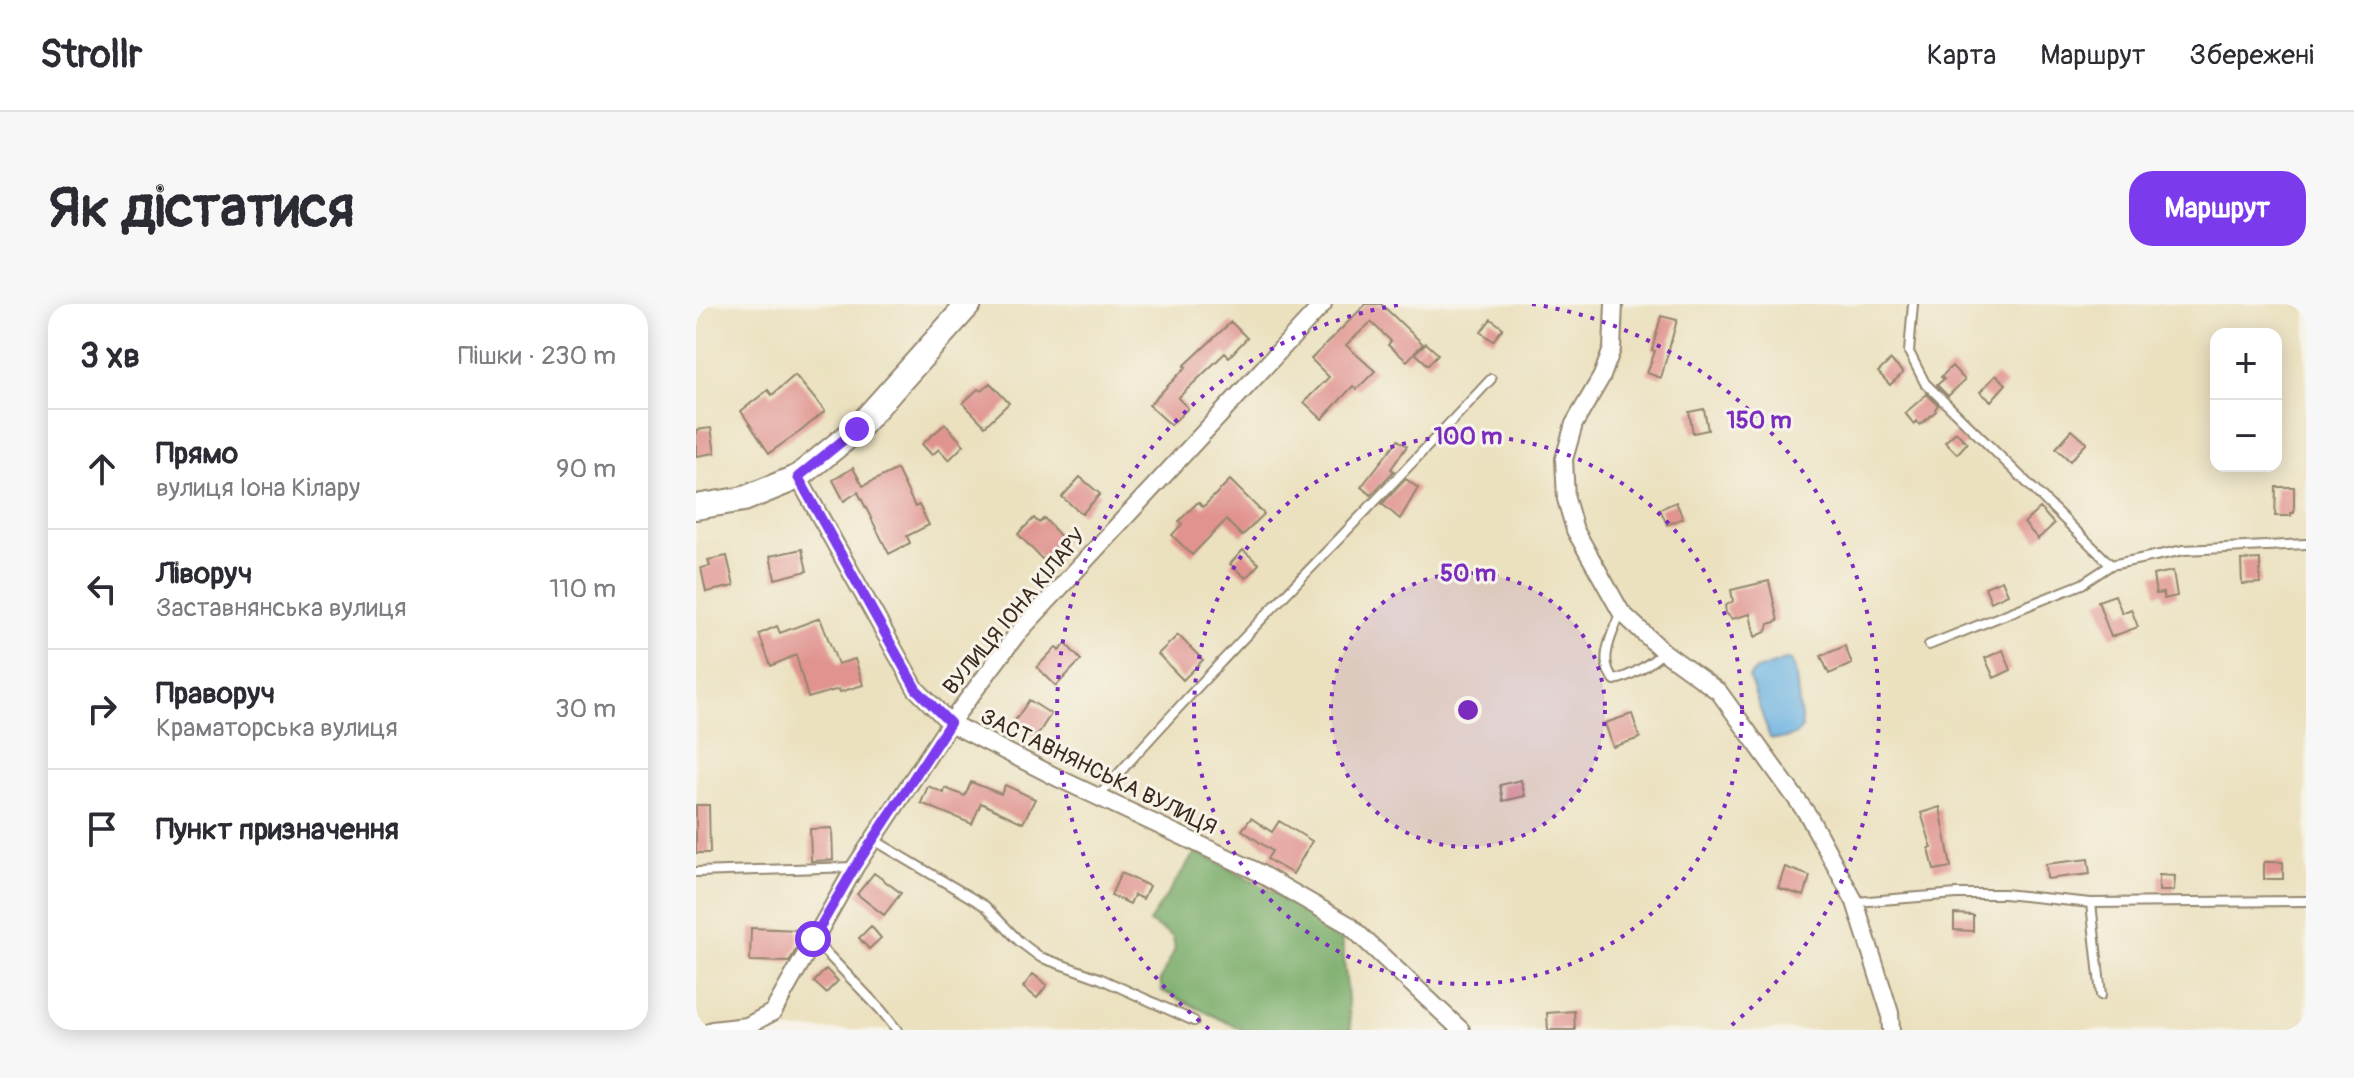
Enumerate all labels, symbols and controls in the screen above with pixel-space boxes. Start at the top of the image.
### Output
text: Strollr [40,31,142,79]
text: Карта [1927,38,1996,73]
text: Маршрут [2040,38,2146,73]
text: Збережені [2190,38,2314,73]
button: Маршрут [2129,171,2306,246]
text: Як дістатися [48,174,354,243]
map controls [2210,328,2282,472]
button: + [2210,328,2282,400]
text: 3 хв [80,335,140,378]
text: Пішки · 230 m [458,340,616,372]
button: − [2210,400,2282,472]
text: 150 m [1726,406,1792,435]
route end [839,411,875,447]
text: 100 m [1434,422,1502,451]
text: Прямо [156,435,238,472]
icon: ahead [80,447,124,491]
text: 90 m [556,453,616,485]
text: вулиця Іона Кілару [156,472,360,504]
street label: ВУЛИЦЯ ІОНА КІЛАРУ [937,523,1093,701]
text: Ліворуч [156,555,252,592]
text: 50 m [1440,559,1496,588]
icon: left [80,567,124,611]
text: 110 m [549,573,616,605]
text: Заставнянська вулиця [156,592,406,624]
text: Праворуч [156,675,275,712]
icon: right [80,687,124,731]
text: 30 m [555,693,616,725]
centre of rings [1454,696,1482,724]
street label: ЗАСТАВНЯНСЬКА ВУЛИЦЯ [976,702,1221,841]
text: Краматорська вулиця [156,712,398,744]
icon: arrive [80,807,124,851]
text: Пункт призначення [156,811,399,848]
route start [795,921,831,957]

